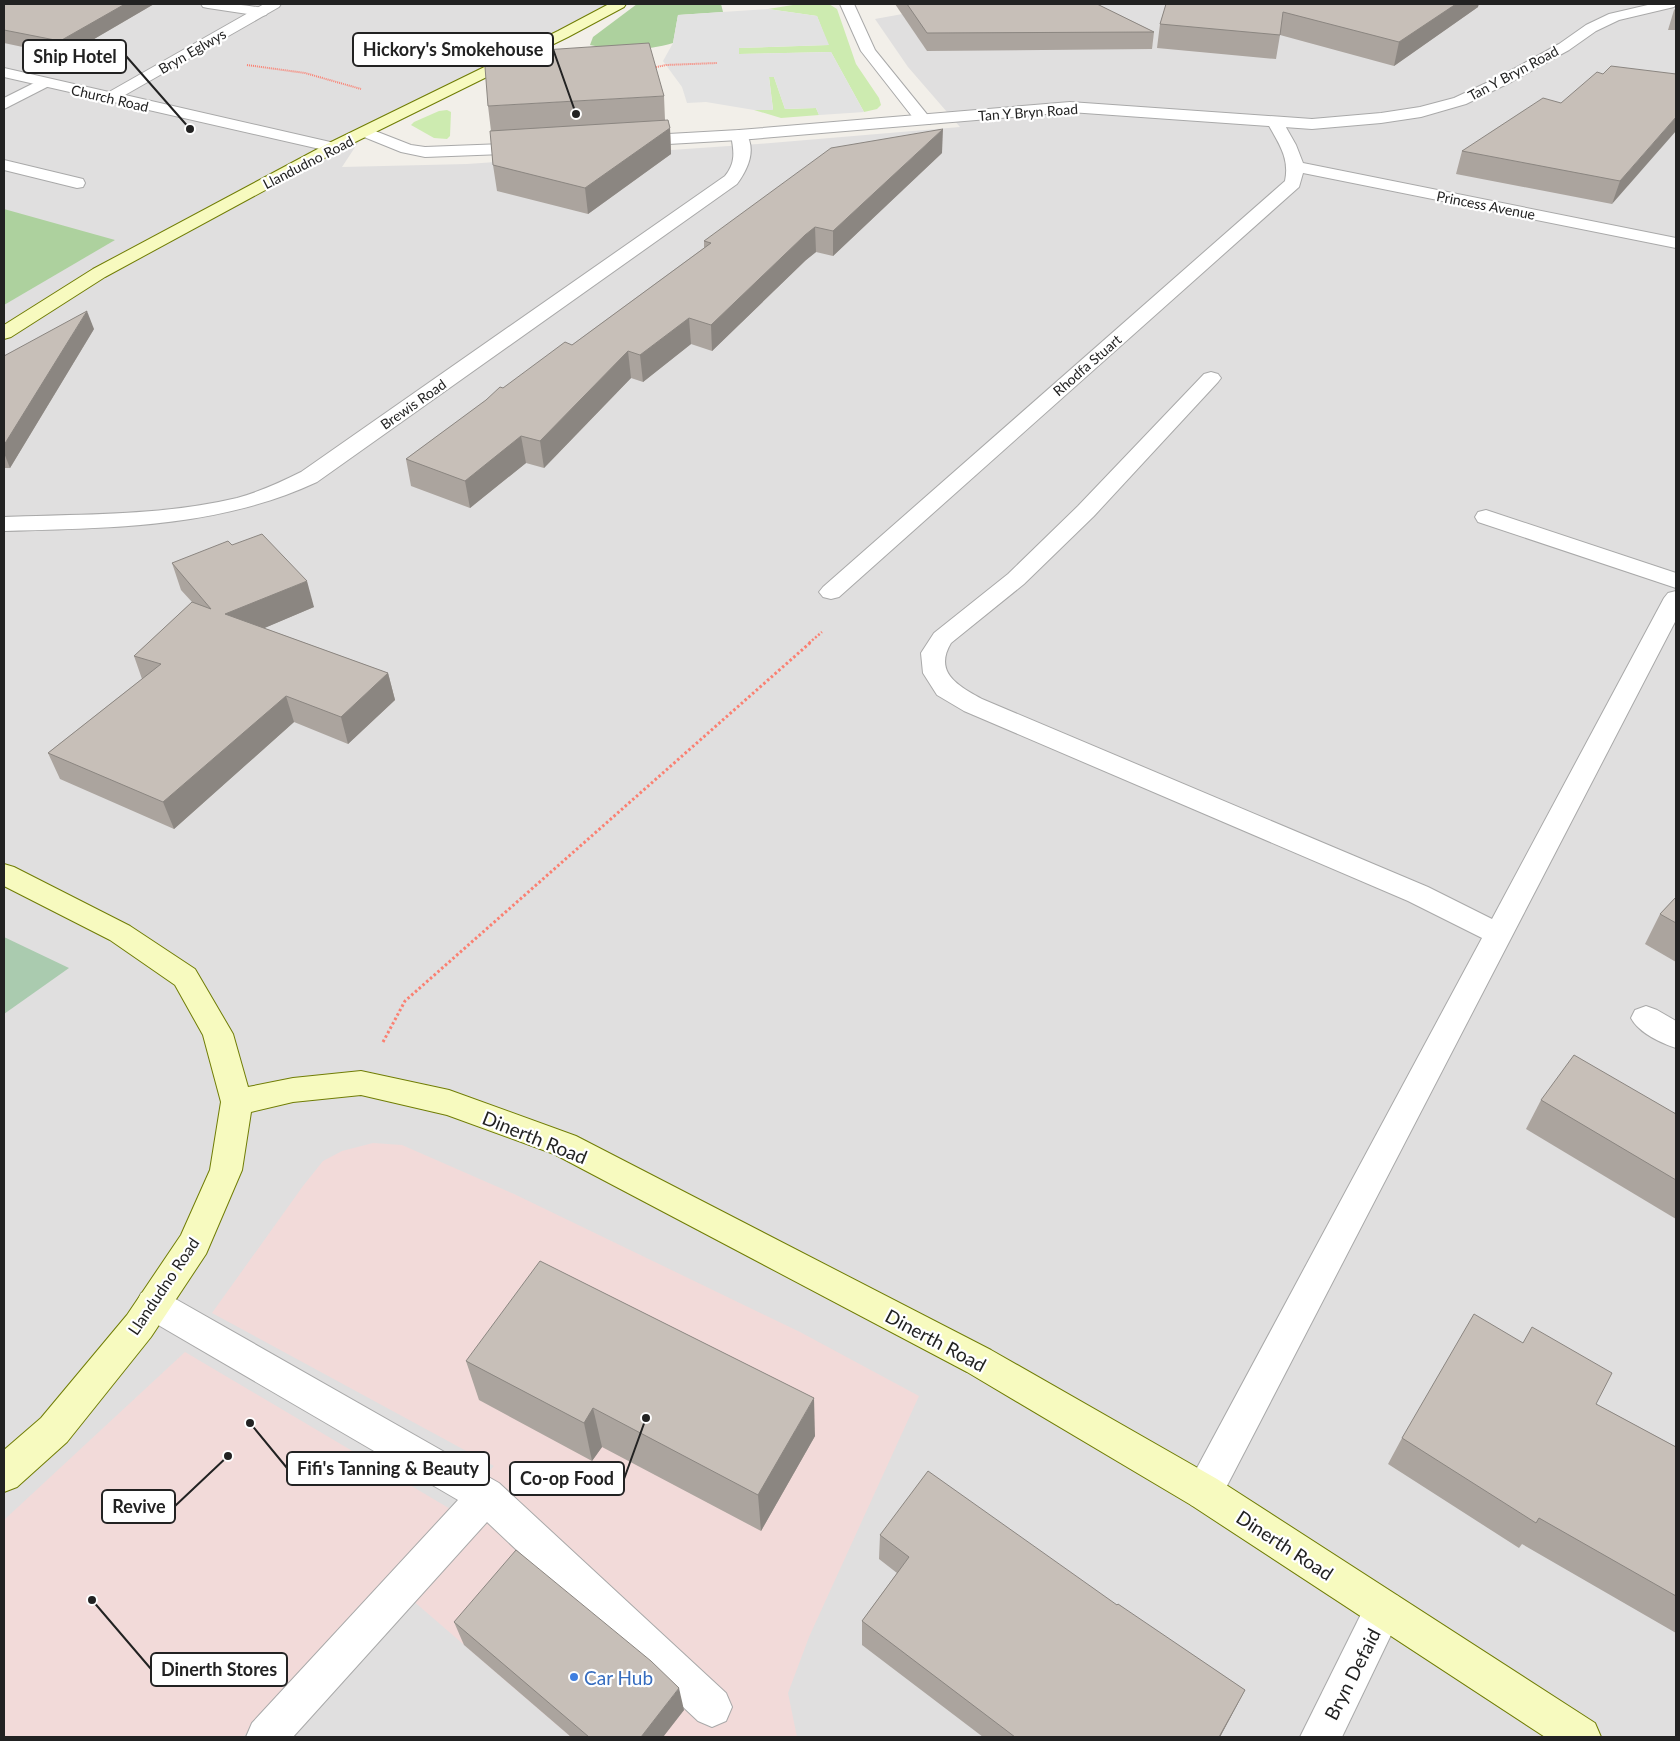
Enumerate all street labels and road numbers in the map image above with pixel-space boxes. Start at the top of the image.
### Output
street label: Bryn Eglwys [155,25,229,77]
street label: Tan Y Bryn Road [1465,42,1561,104]
street label: Church Road [70,81,150,115]
street label: Tan Y Bryn Road [978,100,1078,124]
street label: Llandudno Road [260,132,356,192]
street label: Princess Avenue [1435,187,1537,223]
street label: Rhodfa Stuart [1049,331,1125,399]
street label: Brewis Road [377,375,449,433]
street label: Dinerth Road [479,1106,591,1168]
street label: Llandudno Road [123,1234,203,1338]
street label: Dinerth Road [882,1304,990,1376]
street label: Dinerth Road [1232,1505,1338,1585]
street label: Bryn Defaid [1319,1624,1385,1724]

